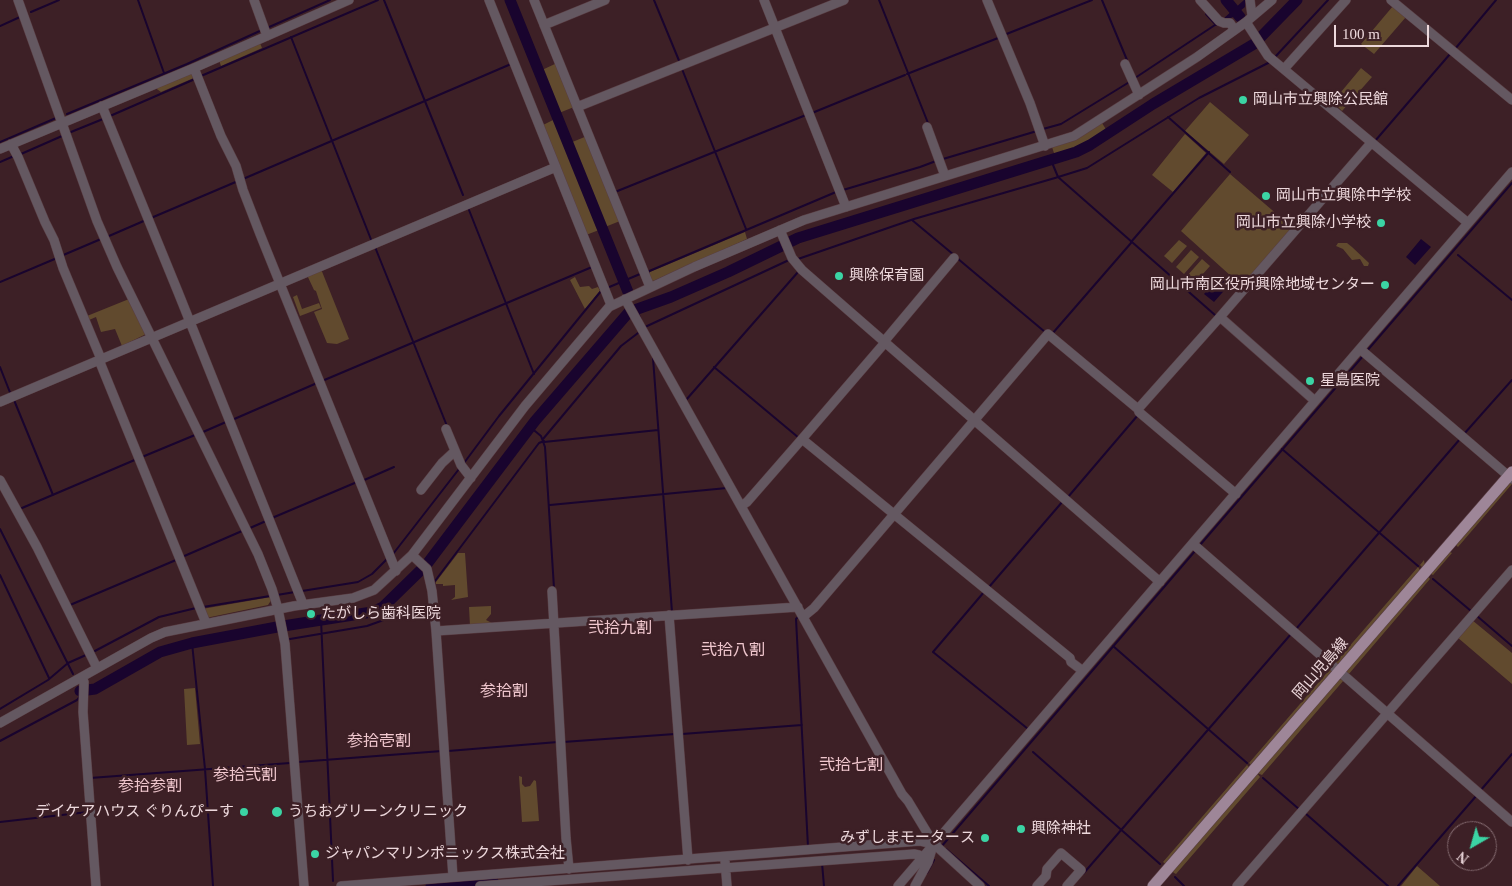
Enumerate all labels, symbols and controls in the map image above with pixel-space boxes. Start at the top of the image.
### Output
scale bar [1337,15,1432,47]
text: 100 m [1342,26,1380,42]
place label: 岡山市立興除公民館 [1253,91,1388,109]
marker: 岡山市立興除公民館 [1237,94,1249,106]
place label: 岡山市立興除中学校 [1276,187,1411,205]
marker: 岡山市立興除中学校 [1260,190,1272,202]
place label: 岡山市立興除小学校 [1236,214,1371,232]
marker: 岡山市立興除小学校 [1375,217,1387,229]
place label: 興除保育園 [849,267,924,285]
marker: 興除保育園 [833,270,845,282]
place label: 岡山市南区役所興除地域センター [1150,276,1375,294]
marker: 岡山市南区役所興除地域センター [1379,279,1391,291]
place label: 星島医院 [1320,372,1380,390]
marker: 星島医院 [1304,375,1316,387]
place label: たがしら歯科医院 [321,605,441,623]
marker: たがしら歯科医院 [305,608,317,620]
district label: 弐拾九割 [588,619,652,639]
street label: 岡山児島線 [1290,635,1352,703]
district label: 弐拾八割 [701,641,765,661]
district label: 参拾割 [480,682,528,702]
district label: 参拾壱割 [347,732,411,752]
district label: 弐拾七割 [819,756,883,776]
district label: 参拾弐割 [213,766,277,786]
district label: 参拾参割 [118,777,182,797]
place label: デイケアハウス ぐりんぴーす [35,803,234,821]
place label: うちおグリーンクリニック [288,803,468,821]
marker: うちおグリーンクリニック [270,805,284,819]
marker: デイケアハウス ぐりんぴーす [238,806,250,818]
place label: 興除神社 [1031,820,1091,838]
north arrow [1447,821,1497,871]
marker: 興除神社 [1015,823,1027,835]
place label: みずしまモータース [840,829,975,847]
marker: みずしまモータース [979,832,991,844]
place label: ジャパンマリンポニックス株式会社 [325,845,565,863]
marker: ジャパンマリンポニックス株式会社 [309,848,321,860]
text: N [1454,848,1472,866]

